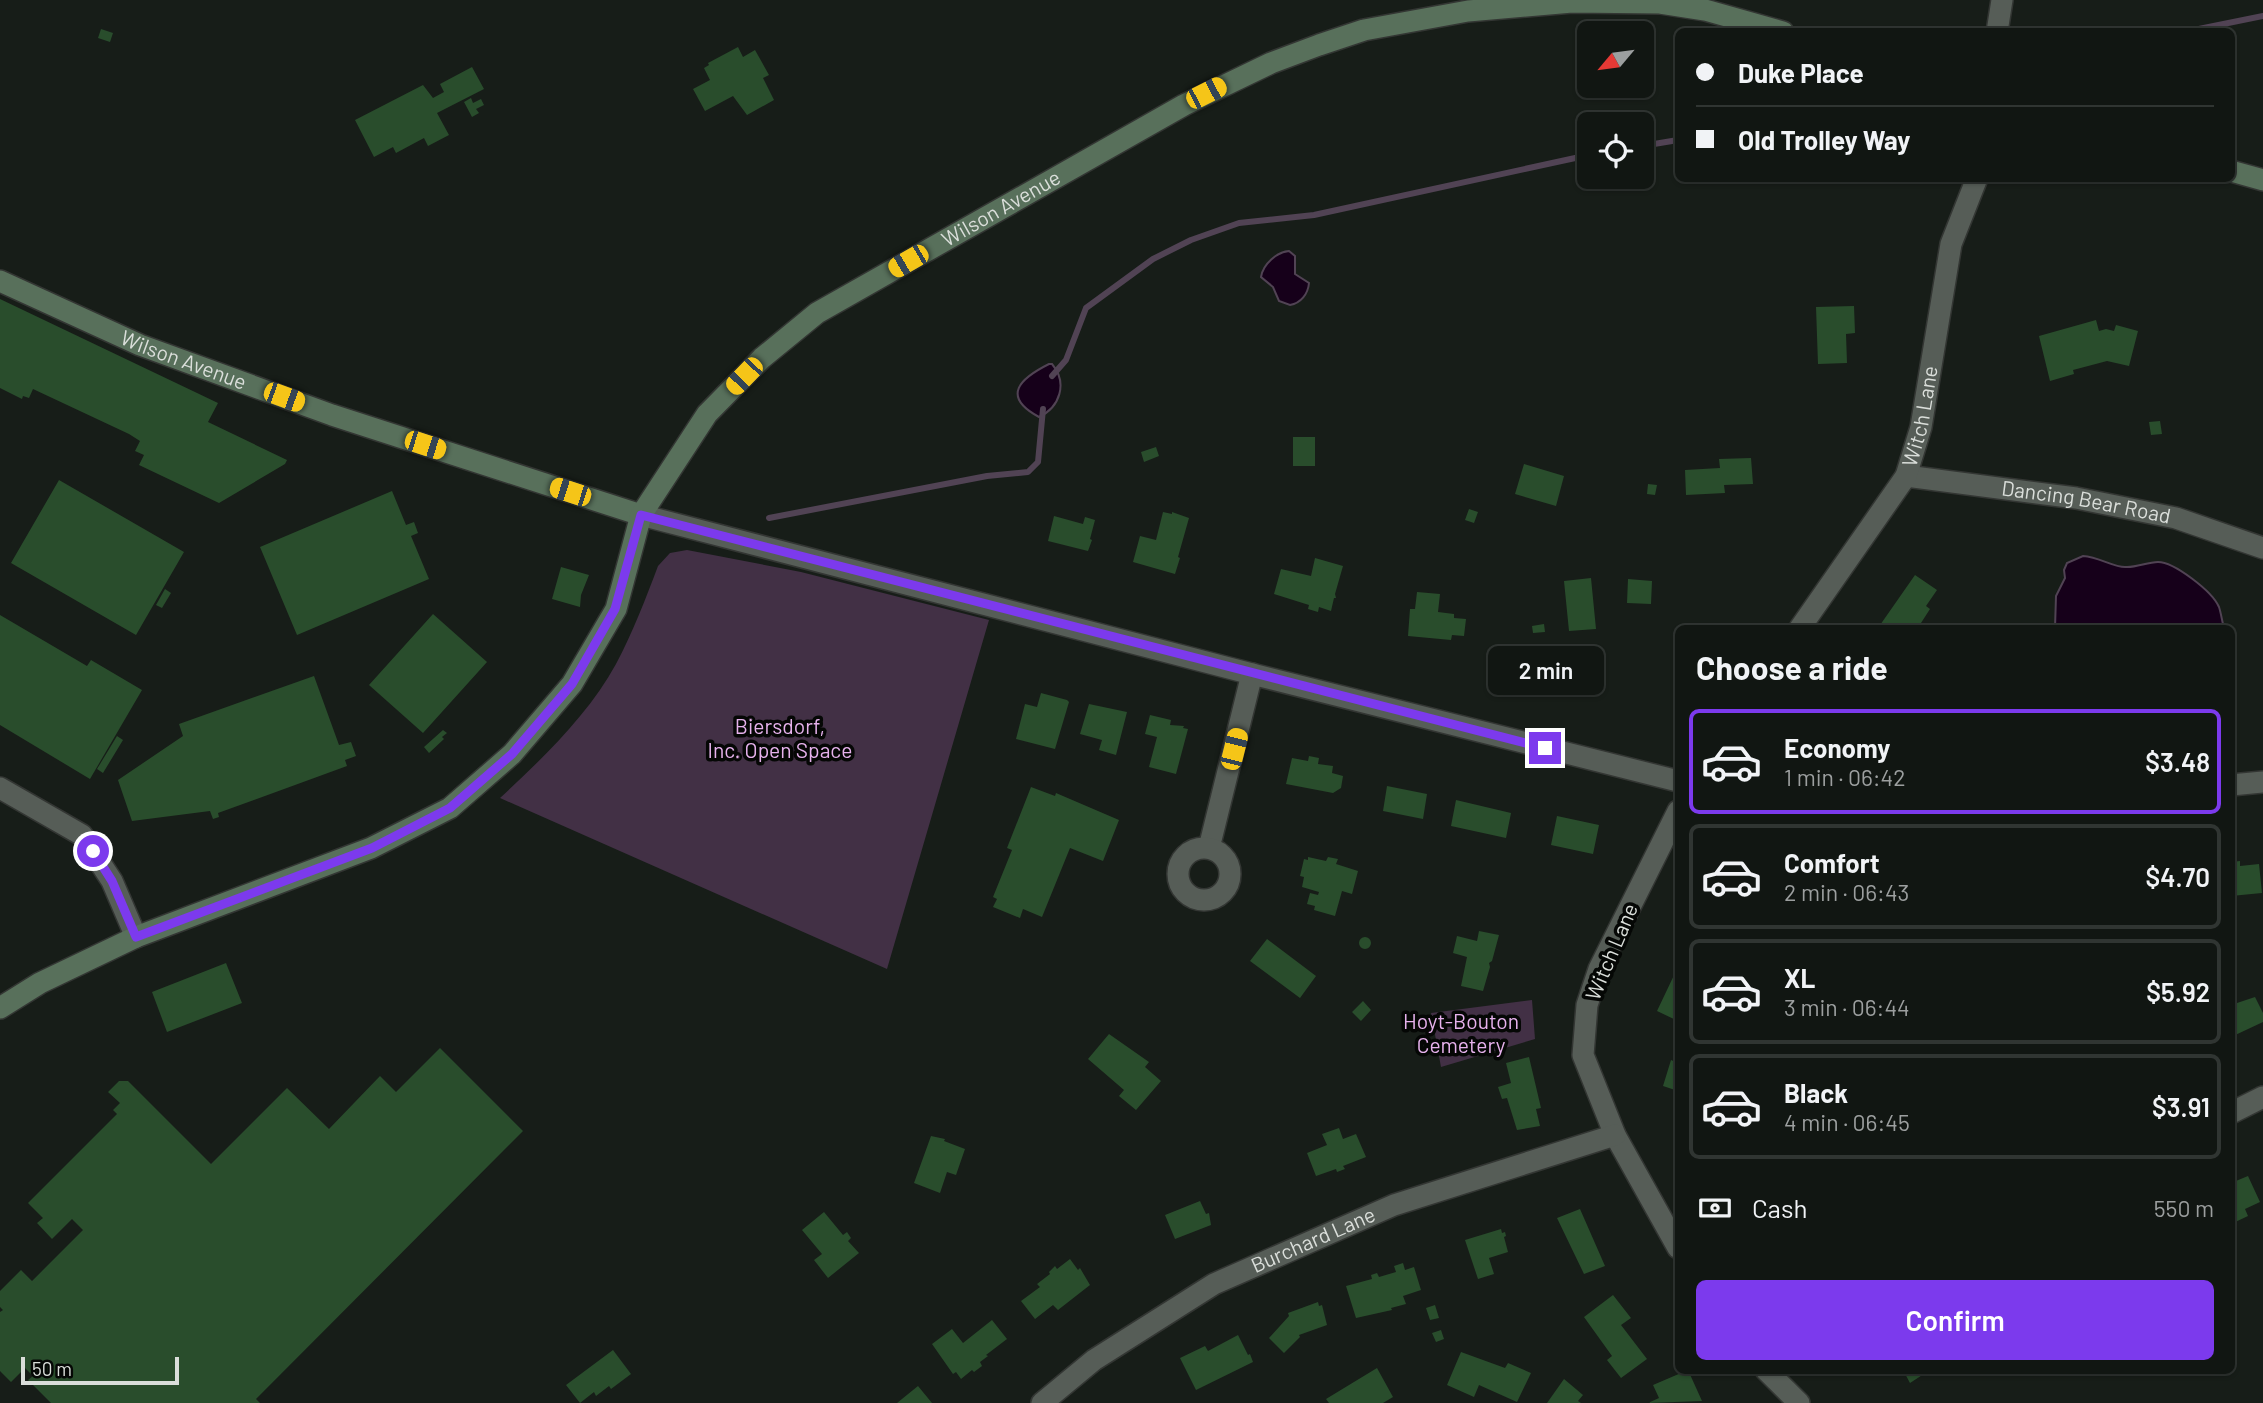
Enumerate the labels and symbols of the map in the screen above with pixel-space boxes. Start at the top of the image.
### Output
north arrow [1577,21,1654,98]
car [1183,74,1230,112]
street label: Wilson Avenue [937,164,1064,251]
car [885,241,932,281]
street label: Wilson Avenue [117,324,250,394]
car [722,354,767,398]
street label: Witch Lane [1896,364,1942,469]
car [261,380,308,414]
car [402,429,449,461]
street label: Dancing Bear Road [2000,474,2173,528]
car [547,476,594,508]
callout: 2 min [1487,646,1603,696]
park label: Biersdorf, Inc. Open Space [708,713,852,762]
car [1219,726,1250,772]
route end [1529,732,1561,764]
route start [77,835,109,867]
street label: Witch Lane [1579,899,1642,1004]
park label: Hoyt-Bouton Cemetery [1403,1008,1519,1057]
street label: Burchard Lane [1247,1201,1379,1277]
scale bar [21,1354,178,1386]

